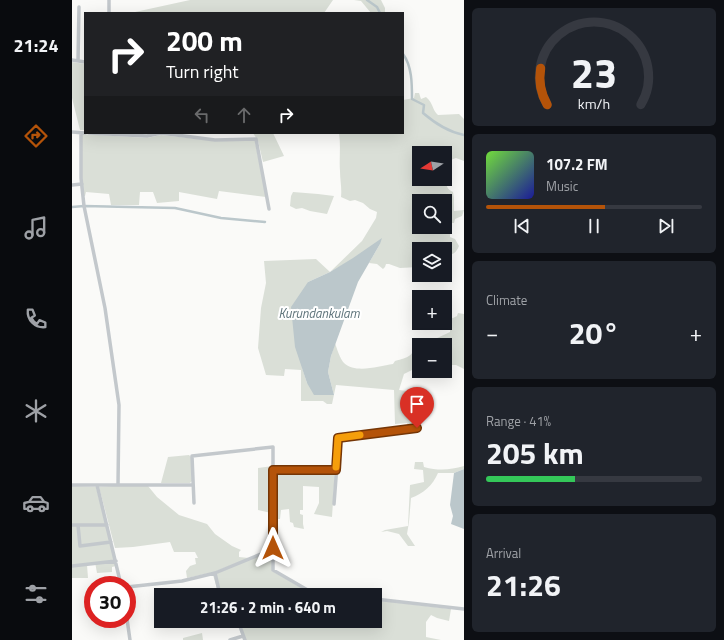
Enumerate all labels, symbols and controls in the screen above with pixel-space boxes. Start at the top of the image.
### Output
text: 200 m [166,19,243,62]
icon: right [100,28,152,80]
text: 21:24 [14,32,58,59]
text: 23 [571,41,617,104]
text: Turn right [166,58,239,85]
text: km/h [578,93,610,115]
icon: left [191,104,213,126]
icon: ahead [233,104,255,126]
icon: right [275,104,297,126]
icon: directions [22,122,50,150]
north arrow [412,146,452,186]
map controls [412,146,452,378]
text: 107.2 FM [546,153,608,176]
text: Music [546,176,578,196]
button: search [412,194,452,234]
icon: music [22,214,50,242]
icon: previous [511,215,533,237]
icon: pause [583,215,605,237]
icon: next [655,215,677,237]
button: layers [412,242,452,282]
button: + [412,290,452,330]
text: Climate [486,290,527,310]
water label: Kurundankulam [278,303,361,323]
icon: phone [22,305,50,333]
text: 20° [569,310,619,356]
text: − [486,316,498,350]
text: + [690,316,702,350]
button: − [412,338,452,378]
pin [400,387,434,428]
icon: arrive [406,393,428,415]
icon: climate [22,397,50,425]
text: Range · 41% [486,411,551,431]
text: 205 km [486,430,584,476]
icon: car [22,489,50,517]
position arrow [252,527,294,569]
text: Arrival [486,543,521,563]
text: 21:26 [486,562,561,608]
speed limit sign: 30 [84,576,136,628]
icon: filters [22,580,50,608]
text: 21:26 · 2 min · 640 m [200,596,336,619]

